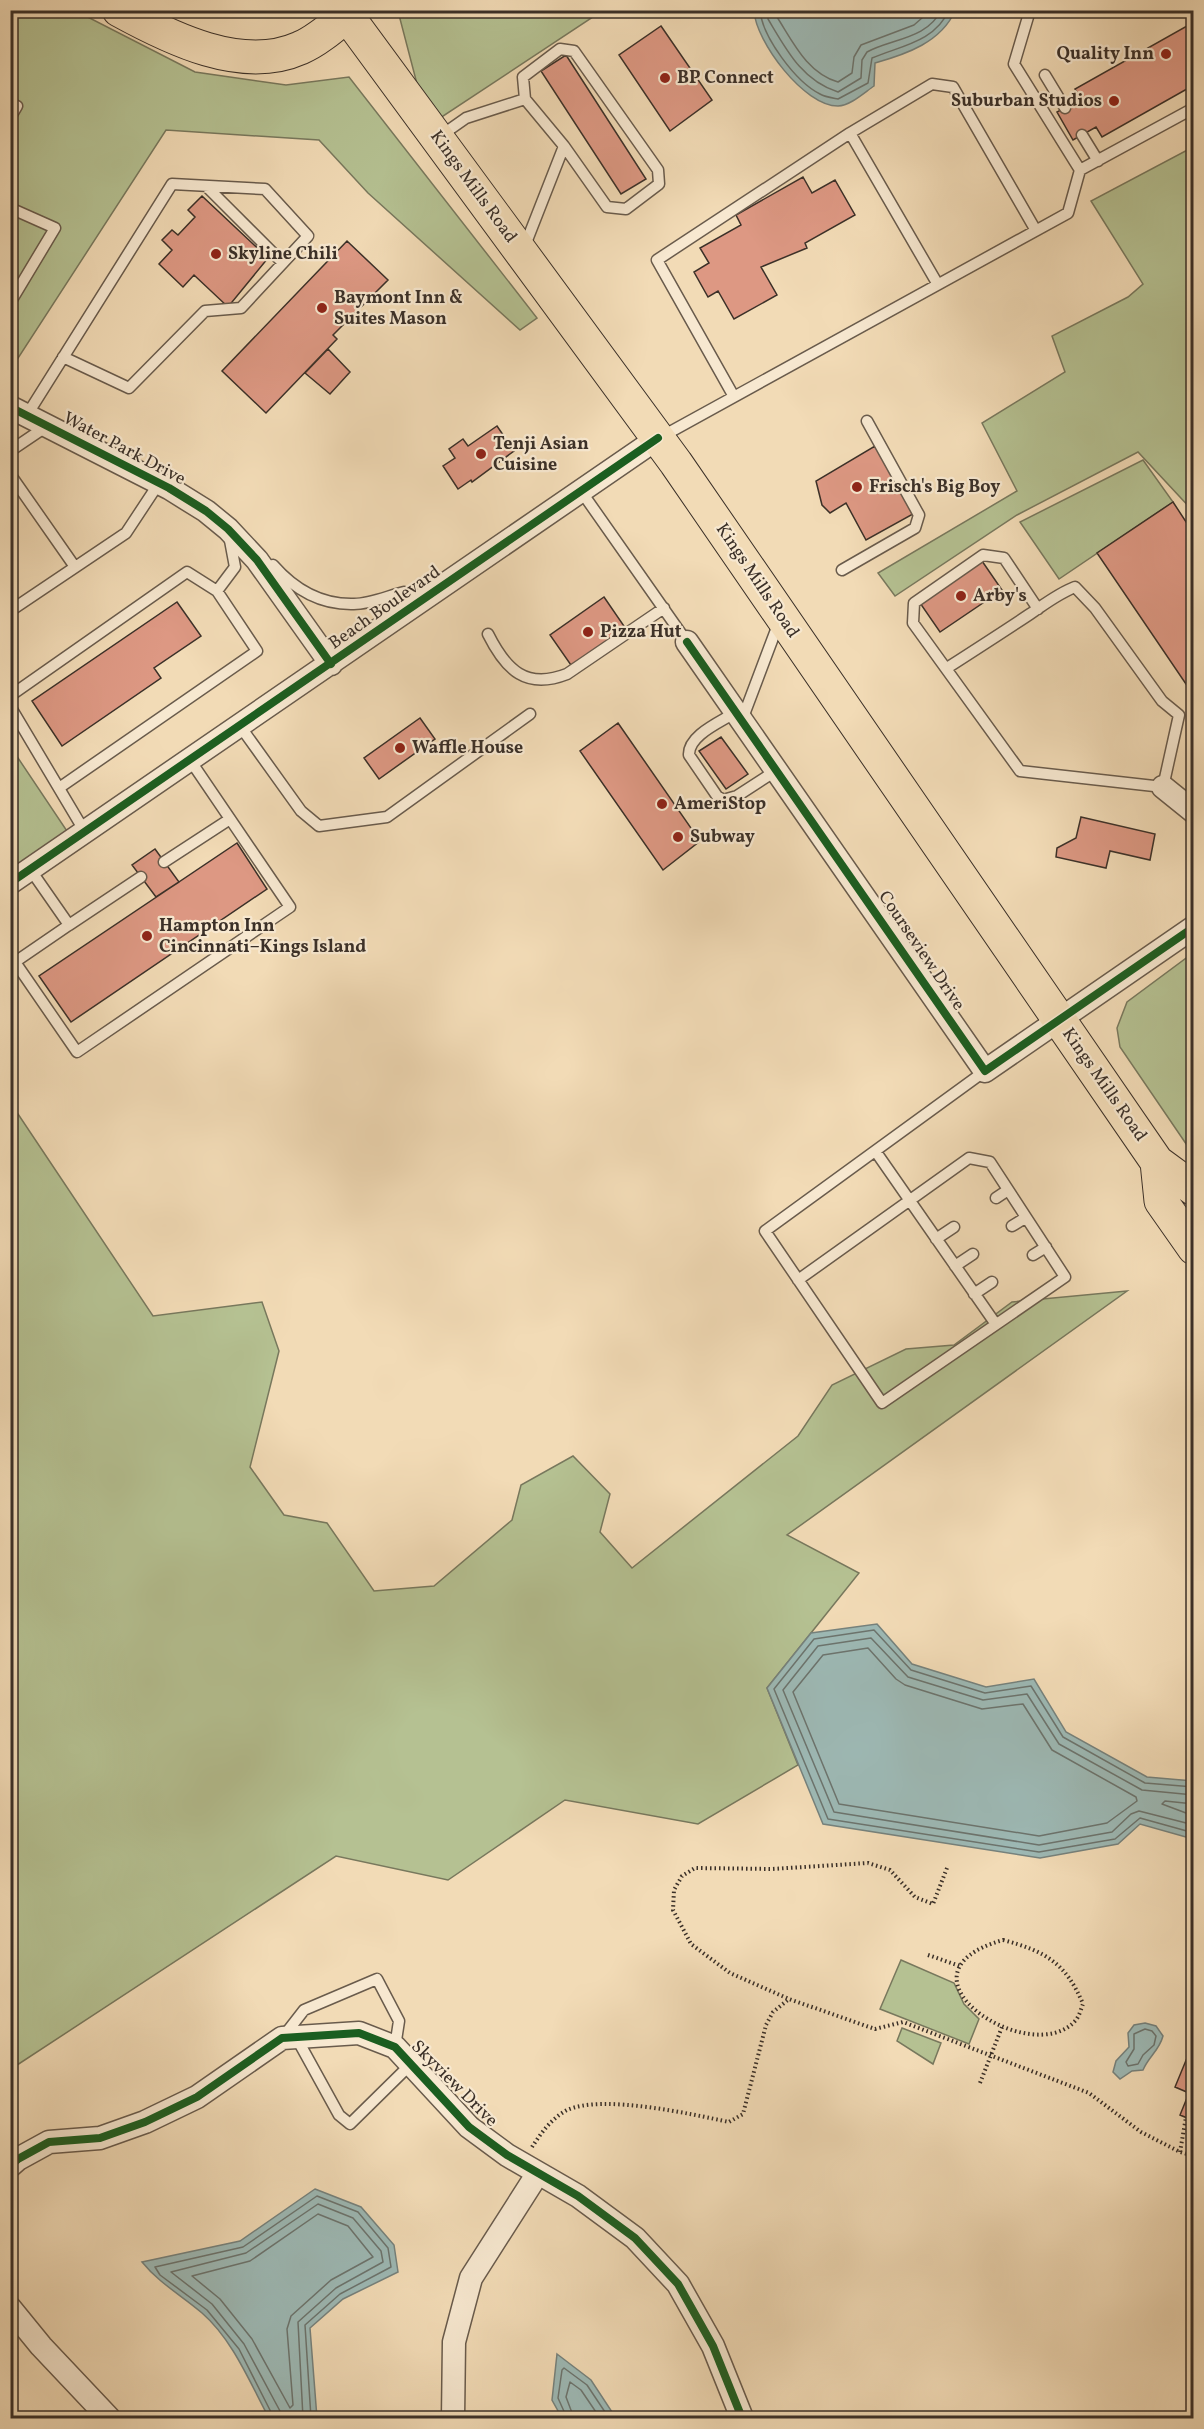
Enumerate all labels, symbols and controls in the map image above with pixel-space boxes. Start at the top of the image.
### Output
place label: Quality Inn [1056,42,1154,67]
marker: Quality Inn [1159,47,1173,61]
place label: BP Connect [677,66,774,91]
marker: BP Connect [658,71,672,85]
place label: Suburban Studios [951,89,1102,114]
marker: Suburban Studios [1107,94,1121,108]
street label: Kings Mills Road [424,126,522,248]
place label: Skyline Chili [228,242,338,267]
marker: Skyline Chili [209,247,223,261]
place label: Baymont Inn & Suites Mason [334,286,463,332]
marker: Baymont Inn & Suites Mason [315,301,329,315]
street label: Water Park Drive [58,406,190,492]
place label: Tenji Asian Cuisine [493,432,589,478]
marker: Tenji Asian Cuisine [474,447,488,461]
place label: Frisch's Big Boy [869,475,1000,500]
marker: Frisch's Big Boy [850,480,864,494]
street label: Kings Mills Road [709,519,805,643]
street label: Beach Boulevard [324,560,446,656]
place label: Arby's [973,584,1027,609]
marker: Arby's [954,589,968,603]
place label: Pizza Hut [600,620,682,645]
marker: Pizza Hut [581,625,595,639]
place label: Waffle House [412,736,523,761]
marker: Waffle House [393,741,407,755]
place label: AmeriStop [674,792,766,817]
marker: AmeriStop [655,797,669,811]
place label: Subway [690,825,755,850]
marker: Subway [671,830,685,844]
street label: Courseview Drive [872,886,970,1016]
place label: Hampton Inn Cincinnati–Kings Island [159,914,366,960]
marker: Hampton Inn Cincinnati–Kings Island [140,929,154,943]
street label: Kings Mills Road [1055,1023,1153,1147]
street label: Skyview Drive [405,2035,503,2133]

